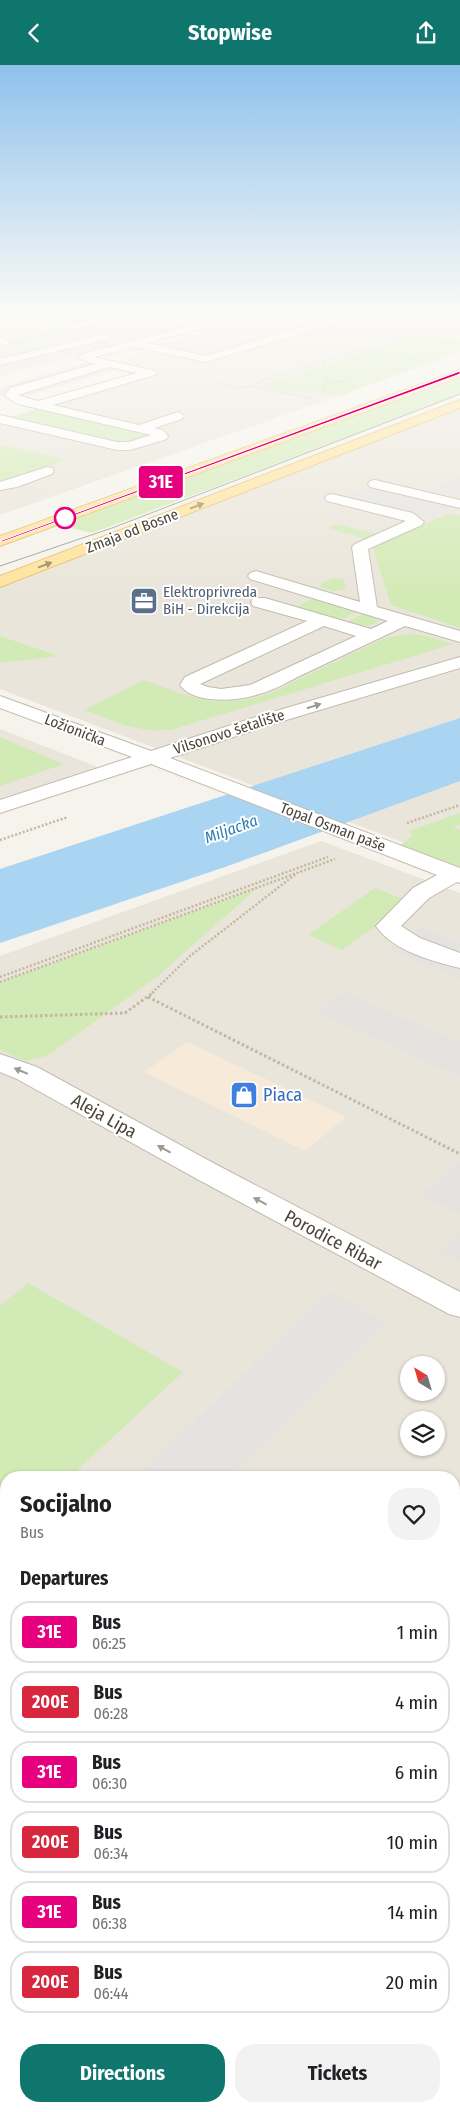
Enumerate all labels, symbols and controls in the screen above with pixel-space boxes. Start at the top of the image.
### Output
icon: back [20,19,48,47]
text: Stopwise [188,19,272,46]
icon: share [412,19,440,47]
line badge: 31E [132,466,190,498]
text: 31E [149,471,173,493]
one-way arrow [190,502,205,510]
street label: Zmaja od Bosne [83,505,181,557]
unlabelled marker [54,507,76,529]
one-way arrow [38,561,53,568]
place label: Elektroprivreda BiH - Direkcija [163,583,257,618]
office icon: Elektroprivreda BiH - Direkcija [129,586,159,616]
one-way arrow [306,701,321,709]
street label: Vilsonovo šetalište [171,706,287,758]
street label: Ložionička [42,710,108,750]
street label: Topal Osman paše [278,799,388,855]
water label: Miljacka [202,811,260,847]
one-way arrow [14,1067,28,1075]
shop icon: Piaca [229,1080,259,1110]
place label: Piaca [263,1084,302,1106]
street label: Aleja Lipa [67,1089,141,1143]
one-way arrow [157,1145,171,1153]
one-way arrow [253,1196,266,1205]
street label: Porodice Ribar [281,1205,386,1275]
north arrow [400,1356,445,1401]
map controls [400,1356,445,1456]
button: layers [400,1411,445,1456]
button: heart [388,1488,440,1540]
text: Socijalno [20,1490,112,1518]
text: Bus [20,1523,44,1542]
text: Departures [20,1567,108,1590]
text: Bus [92,1611,121,1634]
text: 31E [37,1621,62,1643]
text: 1 min [397,1621,438,1644]
text: 06:25 [92,1634,126,1653]
text: Bus [94,1681,122,1704]
text: 200E [32,1691,69,1713]
text: 4 min [395,1691,438,1714]
text: 06:28 [94,1704,128,1723]
text: Bus [92,1751,121,1774]
text: 31E [37,1761,62,1783]
text: 6 min [395,1761,438,1784]
text: 06:30 [92,1774,127,1793]
text: Bus [94,1821,122,1844]
text: 200E [32,1831,69,1853]
text: 10 min [387,1831,438,1854]
text: 06:34 [94,1844,128,1863]
text: Bus [92,1891,121,1914]
text: 31E [37,1901,62,1923]
text: 14 min [388,1901,438,1924]
text: 06:38 [92,1914,127,1933]
text: Bus [94,1961,122,1984]
text: 200E [32,1971,69,1993]
text: 20 min [386,1971,438,1994]
text: 06:44 [94,1984,129,2003]
button: Directions [20,2044,225,2102]
button: Tickets [235,2044,440,2102]

